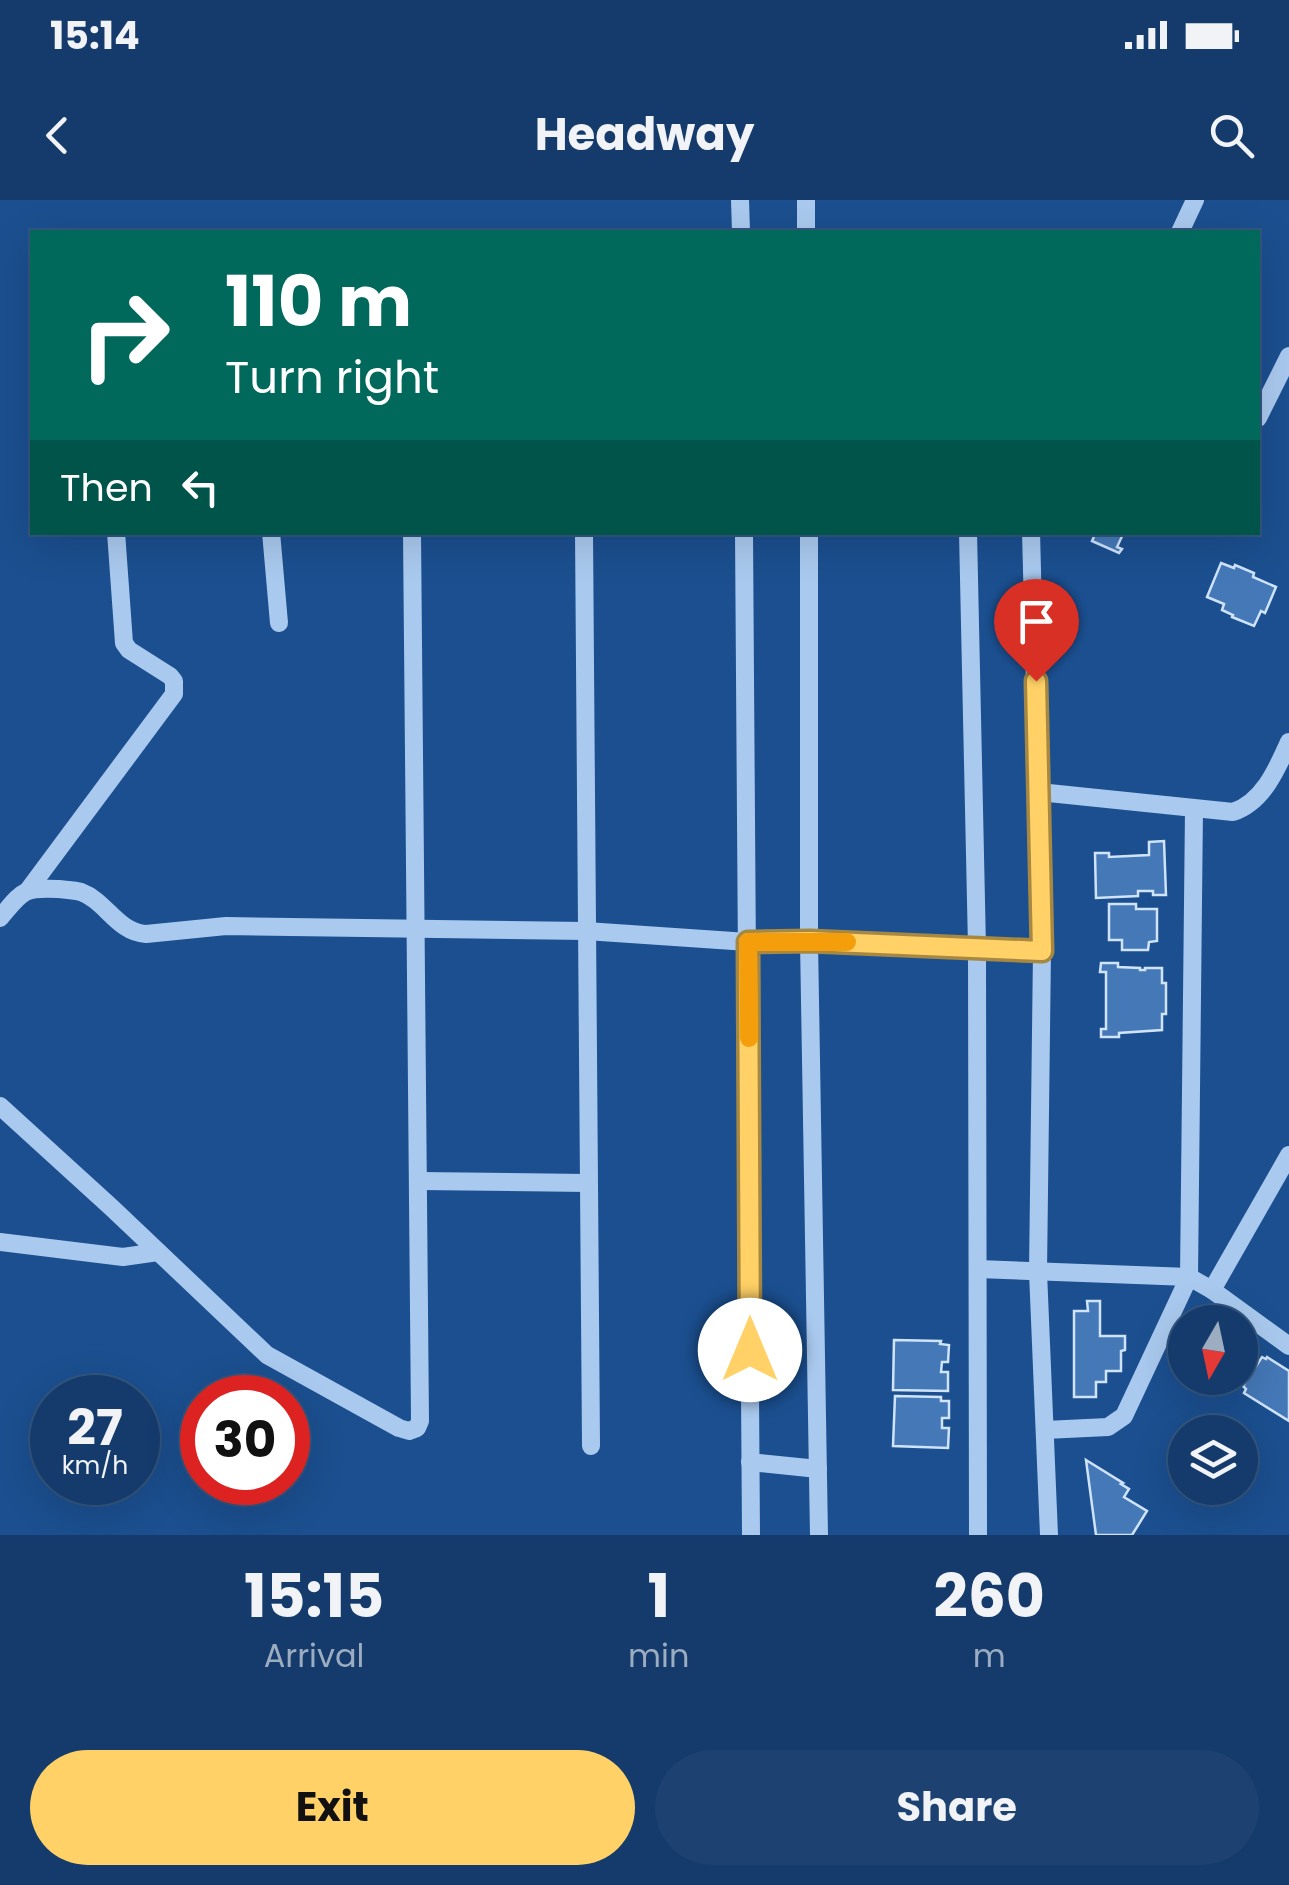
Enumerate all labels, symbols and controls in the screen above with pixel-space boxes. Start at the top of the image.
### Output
text: 15:14 [50,9,140,62]
text: Headway [535,103,754,166]
icon: back [30,108,85,163]
icon: search [1204,108,1259,163]
text: 110 m [225,252,412,351]
icon: right [60,270,190,400]
text: Turn right [225,346,439,409]
icon: left [173,460,228,515]
text: Then [60,461,153,514]
pin [994,579,1079,682]
icon: arrive [1009,594,1064,649]
position arrow [698,1298,802,1402]
north arrow [1168,1305,1258,1395]
map controls [1168,1305,1258,1505]
speed limit sign: 30 [180,1375,310,1505]
text: 27 [67,1392,123,1463]
button: layers [1168,1415,1258,1505]
text: km/h [62,1448,128,1483]
text: 15:15 [244,1554,384,1638]
text: 1 [647,1554,670,1638]
text: 260 [933,1554,1045,1638]
text: Arrival [264,1633,364,1678]
text: min [628,1633,689,1678]
text: m [973,1633,1006,1678]
button: Exit [30,1750,635,1865]
button: Share [655,1750,1259,1865]

